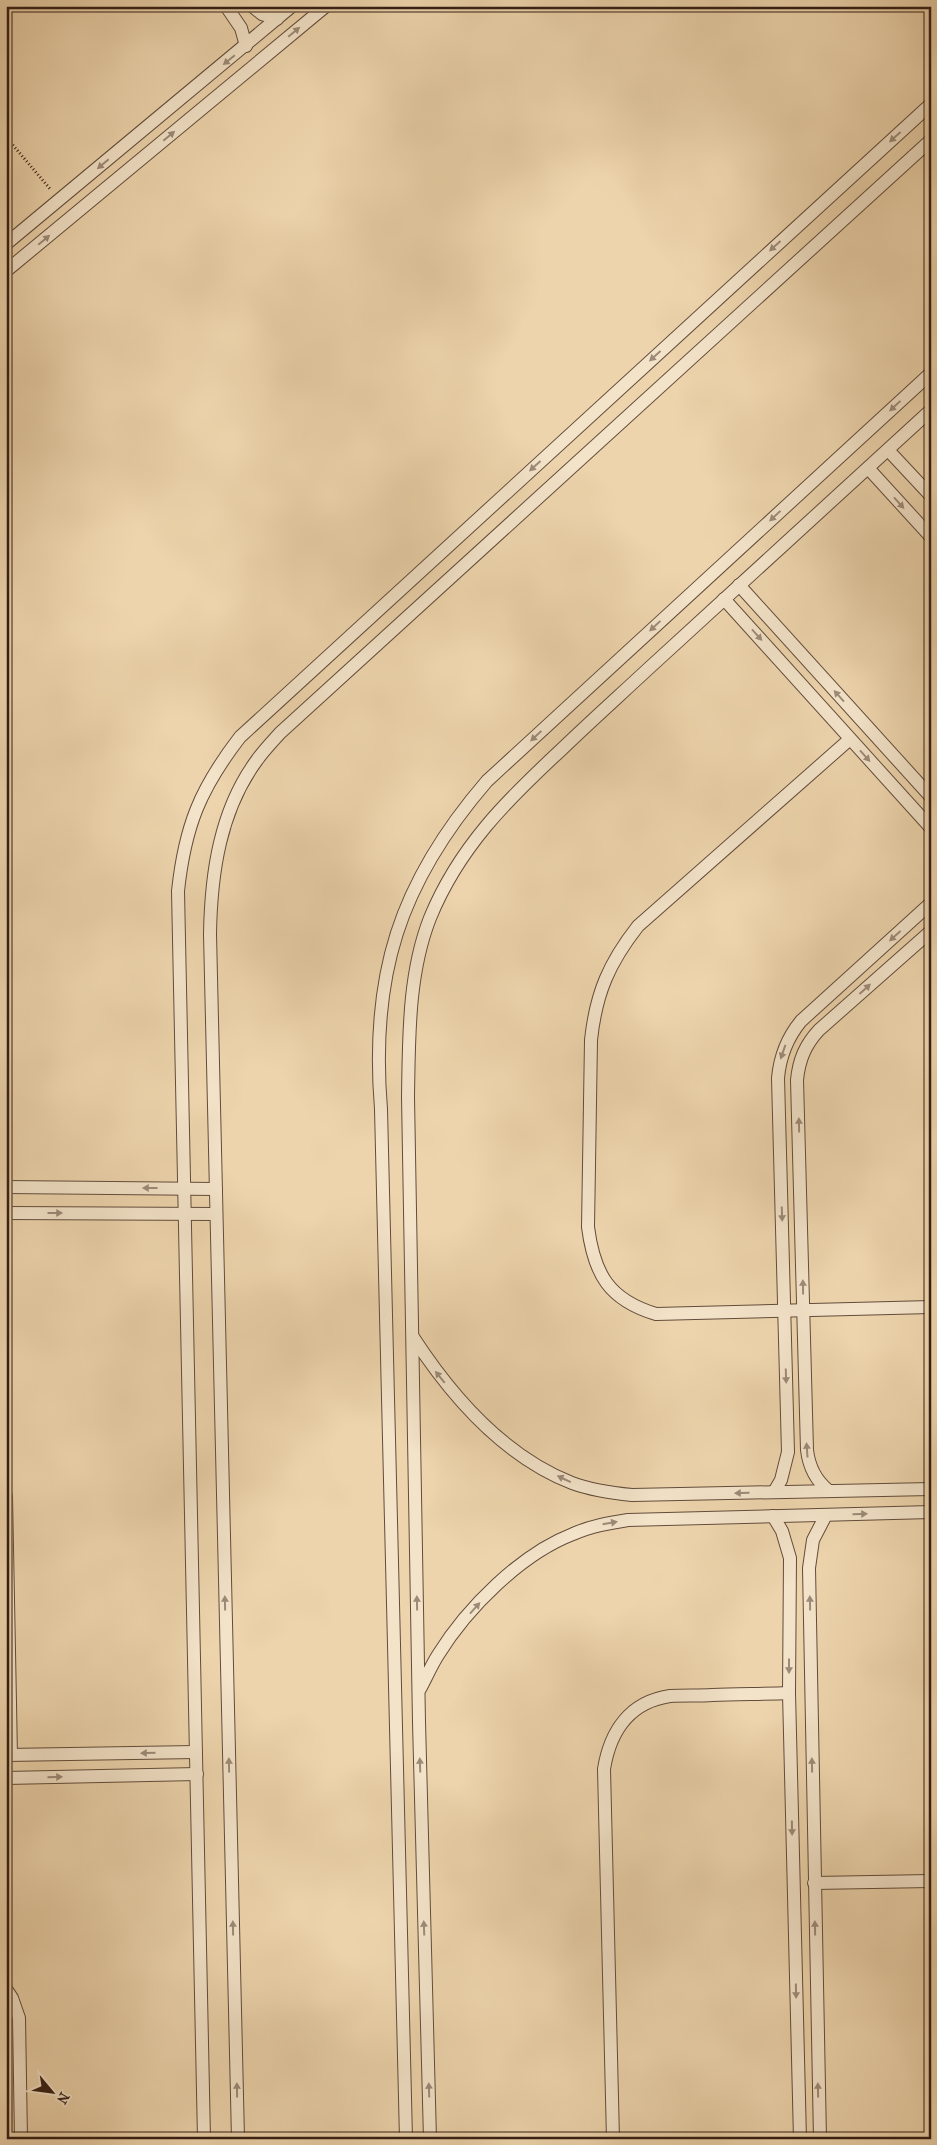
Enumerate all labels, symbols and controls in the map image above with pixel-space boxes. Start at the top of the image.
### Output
one-way arrow [287,27,300,38]
one-way arrow [222,55,235,66]
one-way arrow [163,131,175,142]
one-way arrow [889,131,901,143]
one-way arrow [97,158,110,169]
one-way arrow [37,234,50,245]
one-way arrow [769,240,781,252]
one-way arrow [649,350,661,362]
one-way arrow [889,400,901,412]
one-way arrow [530,460,542,472]
one-way arrow [894,496,905,509]
one-way arrow [769,510,781,522]
one-way arrow [650,620,662,632]
one-way arrow [751,628,763,640]
one-way arrow [833,690,845,702]
one-way arrow [530,730,542,742]
one-way arrow [860,749,871,762]
one-way arrow [889,930,901,942]
one-way arrow [859,983,871,995]
one-way arrow [779,1045,787,1060]
one-way arrow [795,1116,803,1132]
one-way arrow [141,1184,157,1192]
one-way arrow [778,1206,786,1222]
one-way arrow [47,1209,63,1217]
one-way arrow [799,1279,807,1295]
one-way arrow [782,1368,790,1384]
one-way arrow [435,1371,446,1383]
one-way arrow [803,1441,811,1457]
one-way arrow [557,1475,571,1483]
one-way arrow [734,1489,750,1497]
one-way arrow [852,1510,868,1518]
one-way arrow [603,1518,619,1526]
one-way arrow [221,1594,229,1610]
one-way arrow [413,1594,421,1610]
one-way arrow [806,1594,814,1610]
one-way arrow [469,1602,481,1614]
one-way arrow [785,1658,793,1674]
one-way arrow [139,1749,155,1757]
one-way arrow [225,1757,233,1773]
one-way arrow [416,1757,424,1773]
one-way arrow [808,1757,816,1773]
one-way arrow [47,1773,63,1781]
one-way arrow [789,1821,797,1837]
one-way arrow [229,1919,237,1935]
one-way arrow [420,1919,428,1935]
one-way arrow [811,1919,819,1935]
one-way arrow [793,1983,801,1999]
north arrow [28,2068,78,2118]
one-way arrow [233,2082,241,2098]
one-way arrow [424,2082,432,2098]
one-way arrow [814,2082,822,2098]
text: N [53,2089,73,2107]

